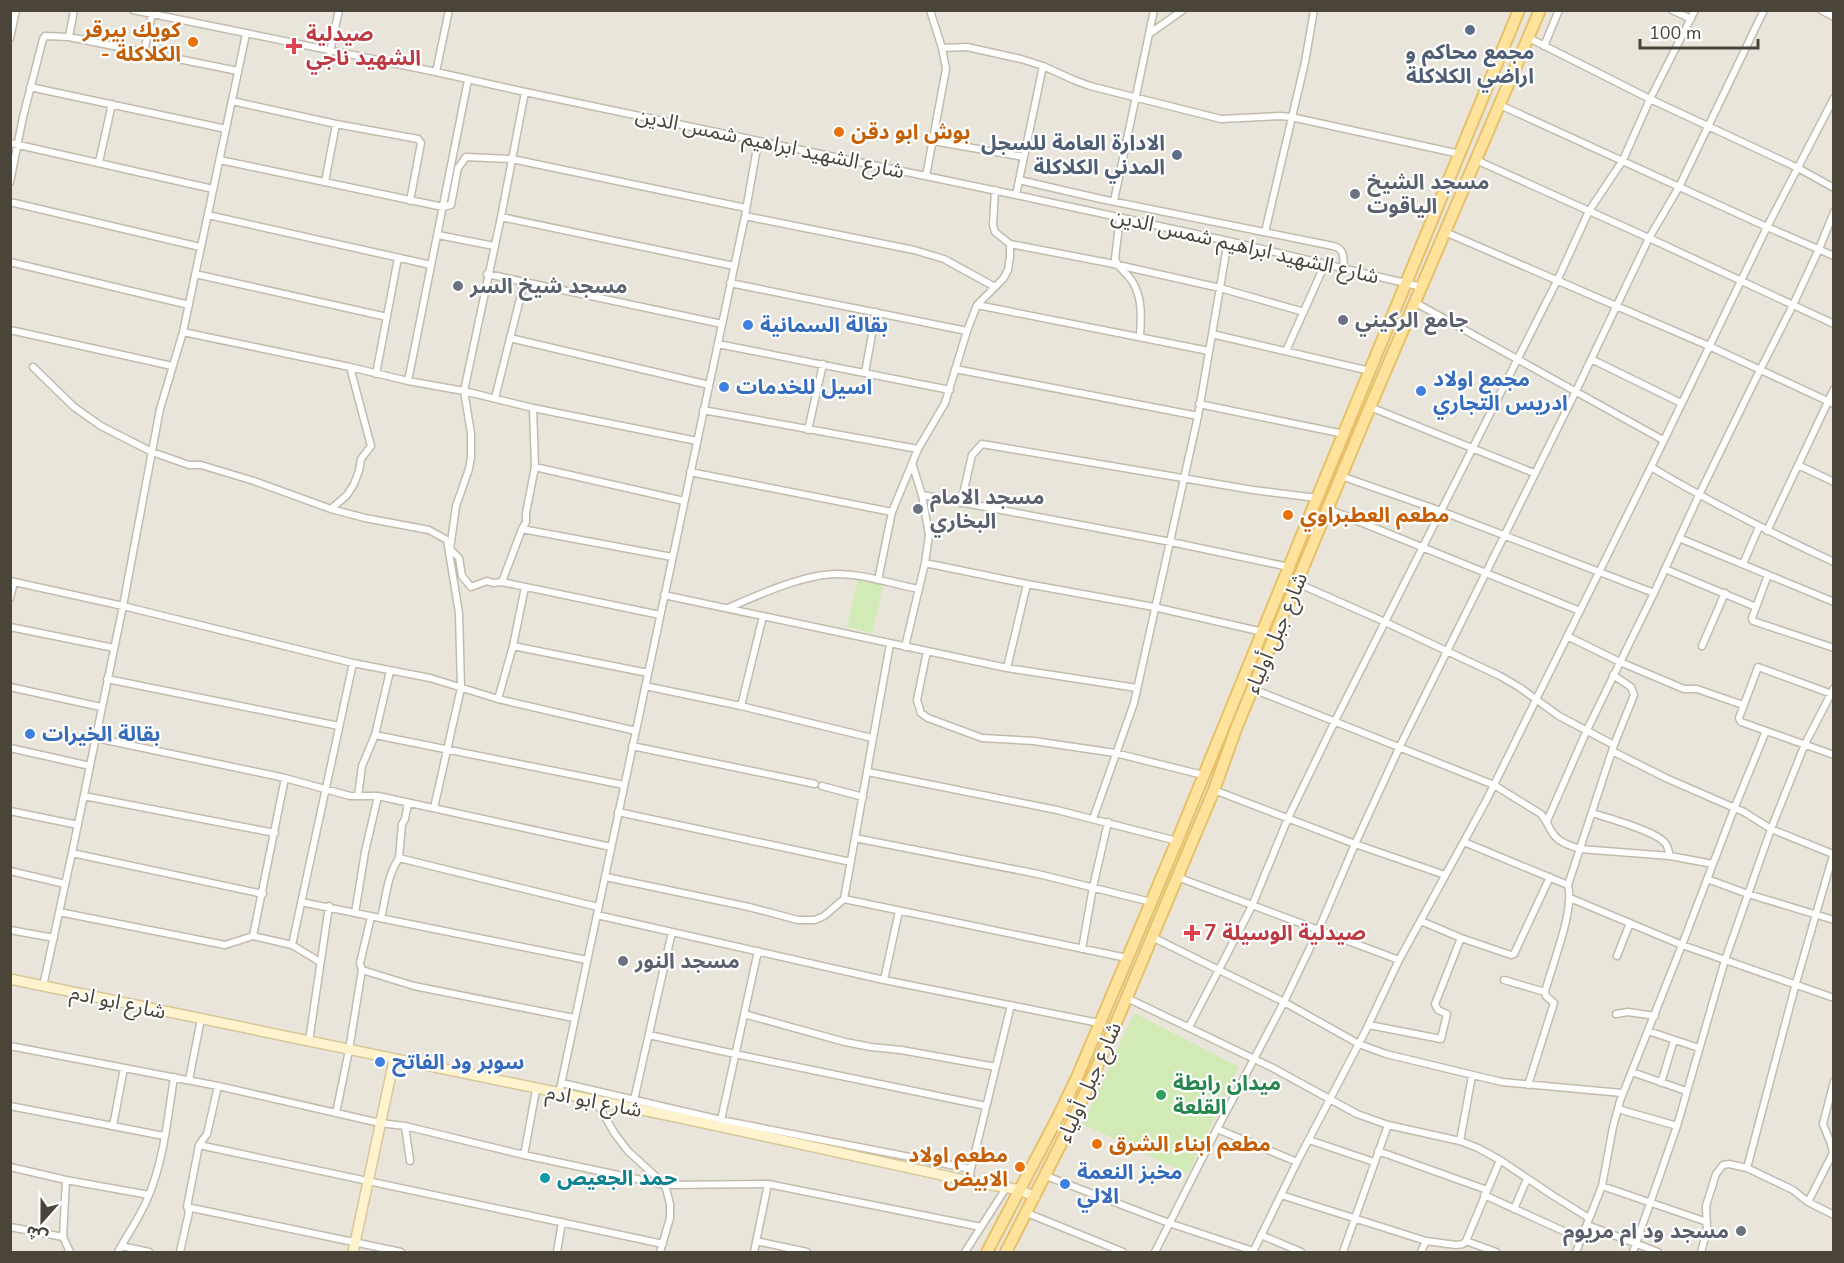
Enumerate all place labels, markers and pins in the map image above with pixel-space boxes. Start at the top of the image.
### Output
place label: كويك بيرقر - الكلاكلة [82,16,181,68]
place label: صيدلية الشهيد ناجي [306,20,421,75]
marker: مجمع محاكم و اراضي الكلاكلة [1463,23,1477,37]
marker: كويك بيرقر - الكلاكلة [186,35,200,49]
place label: مجمع محاكم و اراضي الكلاكلة [1406,38,1534,93]
marker: صيدلية الشهيد ناجي [287,39,301,53]
place label: بوش ابو دقن [851,118,971,146]
marker: بوش ابو دقن [832,125,846,139]
place label: الادارة العامة للسجل المدني الكلاكلة [981,129,1165,184]
marker: الادارة العامة للسجل المدني الكلاكلة [1170,148,1184,162]
place label: مسجد الشيخ الياقوت [1367,168,1490,220]
marker: مسجد الشيخ الياقوت [1348,187,1362,201]
place label: مسجد شيخ السر [469,272,628,301]
marker: مسجد شيخ السر [451,279,465,293]
place label: جامع الركيني [1355,306,1468,337]
place label: بقالة السمانية [760,311,888,339]
marker: جامع الركيني [1336,313,1350,327]
marker: بقالة السمانية [741,318,755,332]
place label: مجمع اولاد ادريس التجاري [1433,365,1568,420]
place label: اسيل للخدمات [736,373,872,401]
marker: اسيل للخدمات [717,380,731,394]
marker: مجمع اولاد ادريس التجاري [1414,384,1428,398]
place label: مسجد الامام البخاري [930,483,1044,538]
place label: مطعم العطبراوي [1300,501,1449,532]
marker: مسجد الامام البخاري [911,502,925,516]
marker: مطعم العطبراوي [1281,508,1295,522]
place label: بقالة الخيرات [42,720,160,748]
marker: بقالة الخيرات [23,727,37,741]
place label: صيدلية الوسيلة 7 [1204,919,1366,947]
marker: صيدلية الوسيلة 7 [1185,926,1199,940]
place label: مسجد النور [634,947,740,975]
marker: مسجد النور [616,954,630,968]
place label: سوبر ود الفاتح [392,1048,525,1077]
marker: سوبر ود الفاتح [373,1055,387,1069]
place label: ميدان رابطة القلعة [1173,1069,1281,1121]
marker: ميدان رابطة القلعة [1154,1088,1168,1102]
place label: مطعم ابناء الشرق [1109,1130,1271,1159]
marker: مطعم ابناء الشرق [1090,1137,1104,1151]
place label: مطعم اولاد الابيض [908,1141,1008,1193]
place label: مخبز النعمة الالي [1077,1158,1183,1213]
marker: مطعم اولاد الابيض [1013,1160,1027,1174]
place label: حمد الجعيص [557,1164,677,1192]
marker: حمد الجعيص [538,1171,552,1185]
marker: مخبز النعمة الالي [1058,1177,1072,1191]
place label: مسجد ود ام مريوم [1563,1217,1729,1247]
marker: مسجد ود ام مريوم [1734,1224,1748,1238]

